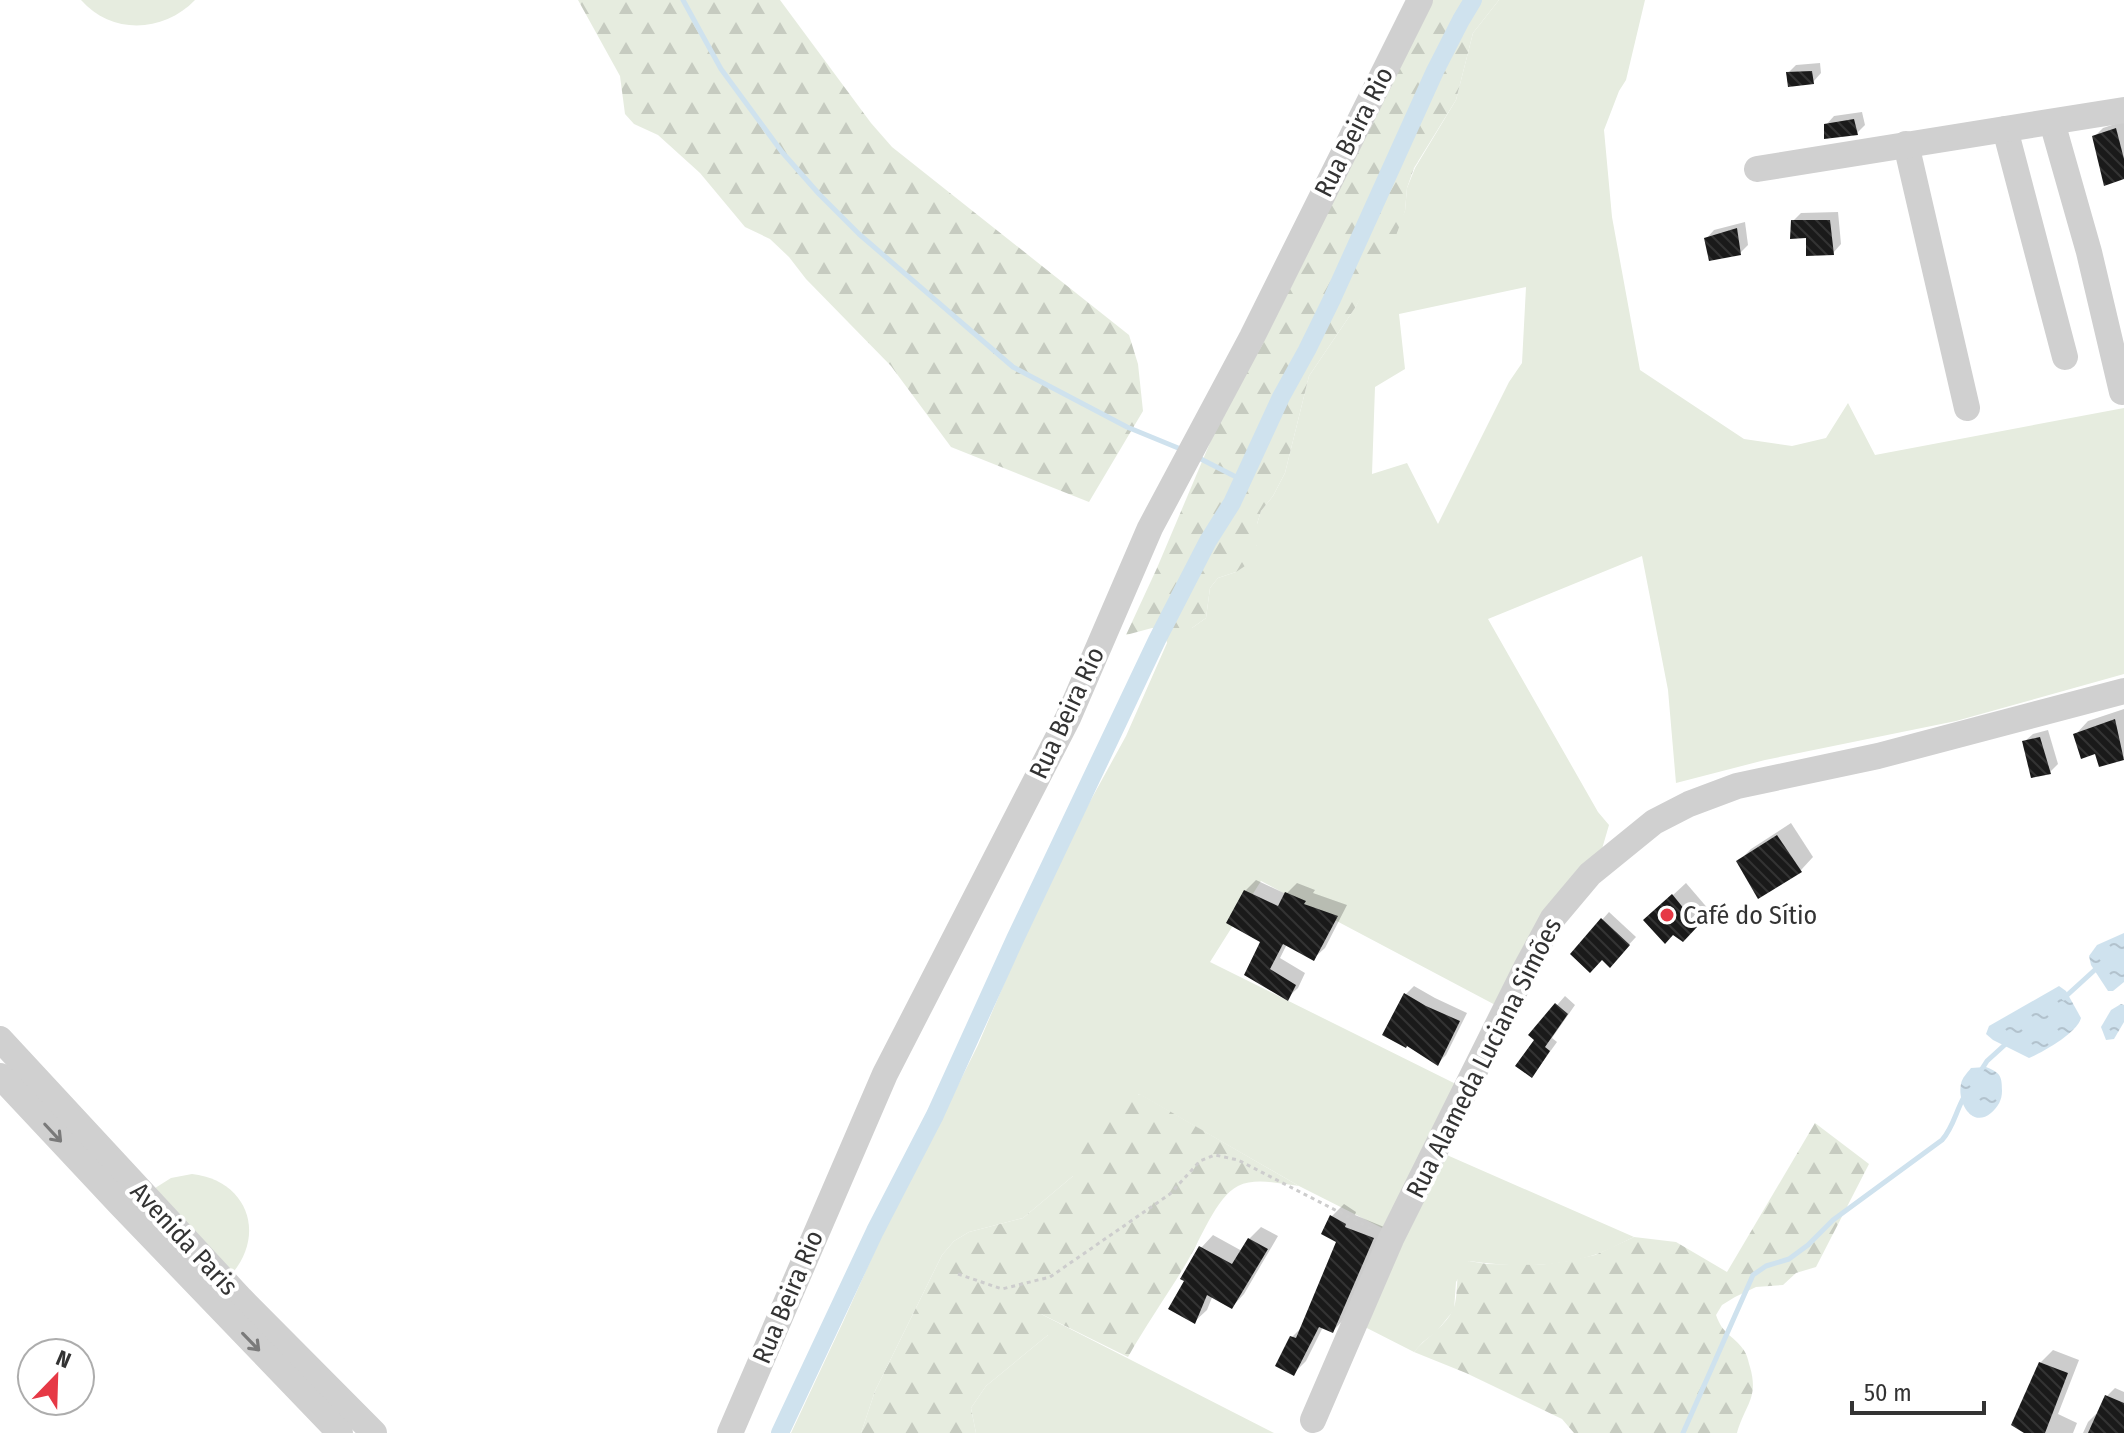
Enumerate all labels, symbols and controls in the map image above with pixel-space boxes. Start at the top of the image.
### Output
street label: Rua Beira Rio [1308,62,1400,202]
street label: Rua Beira Rio [1023,642,1111,784]
place label: Café do Sítio [1683,900,1817,931]
marker: Café do Sítio [1658,906,1676,924]
street label: Rua Alameda Luciana Simões [1400,913,1568,1203]
one-way arrow [44,1122,62,1142]
street label: Avenida Paris [124,1176,244,1302]
street label: Rua Beira Rio [746,1226,830,1368]
one-way arrow [242,1331,260,1351]
north arrow [16,1337,96,1417]
text: N [52,1344,75,1374]
scale bar [1852,1365,1984,1415]
text: 50 m [1864,1379,1912,1407]

